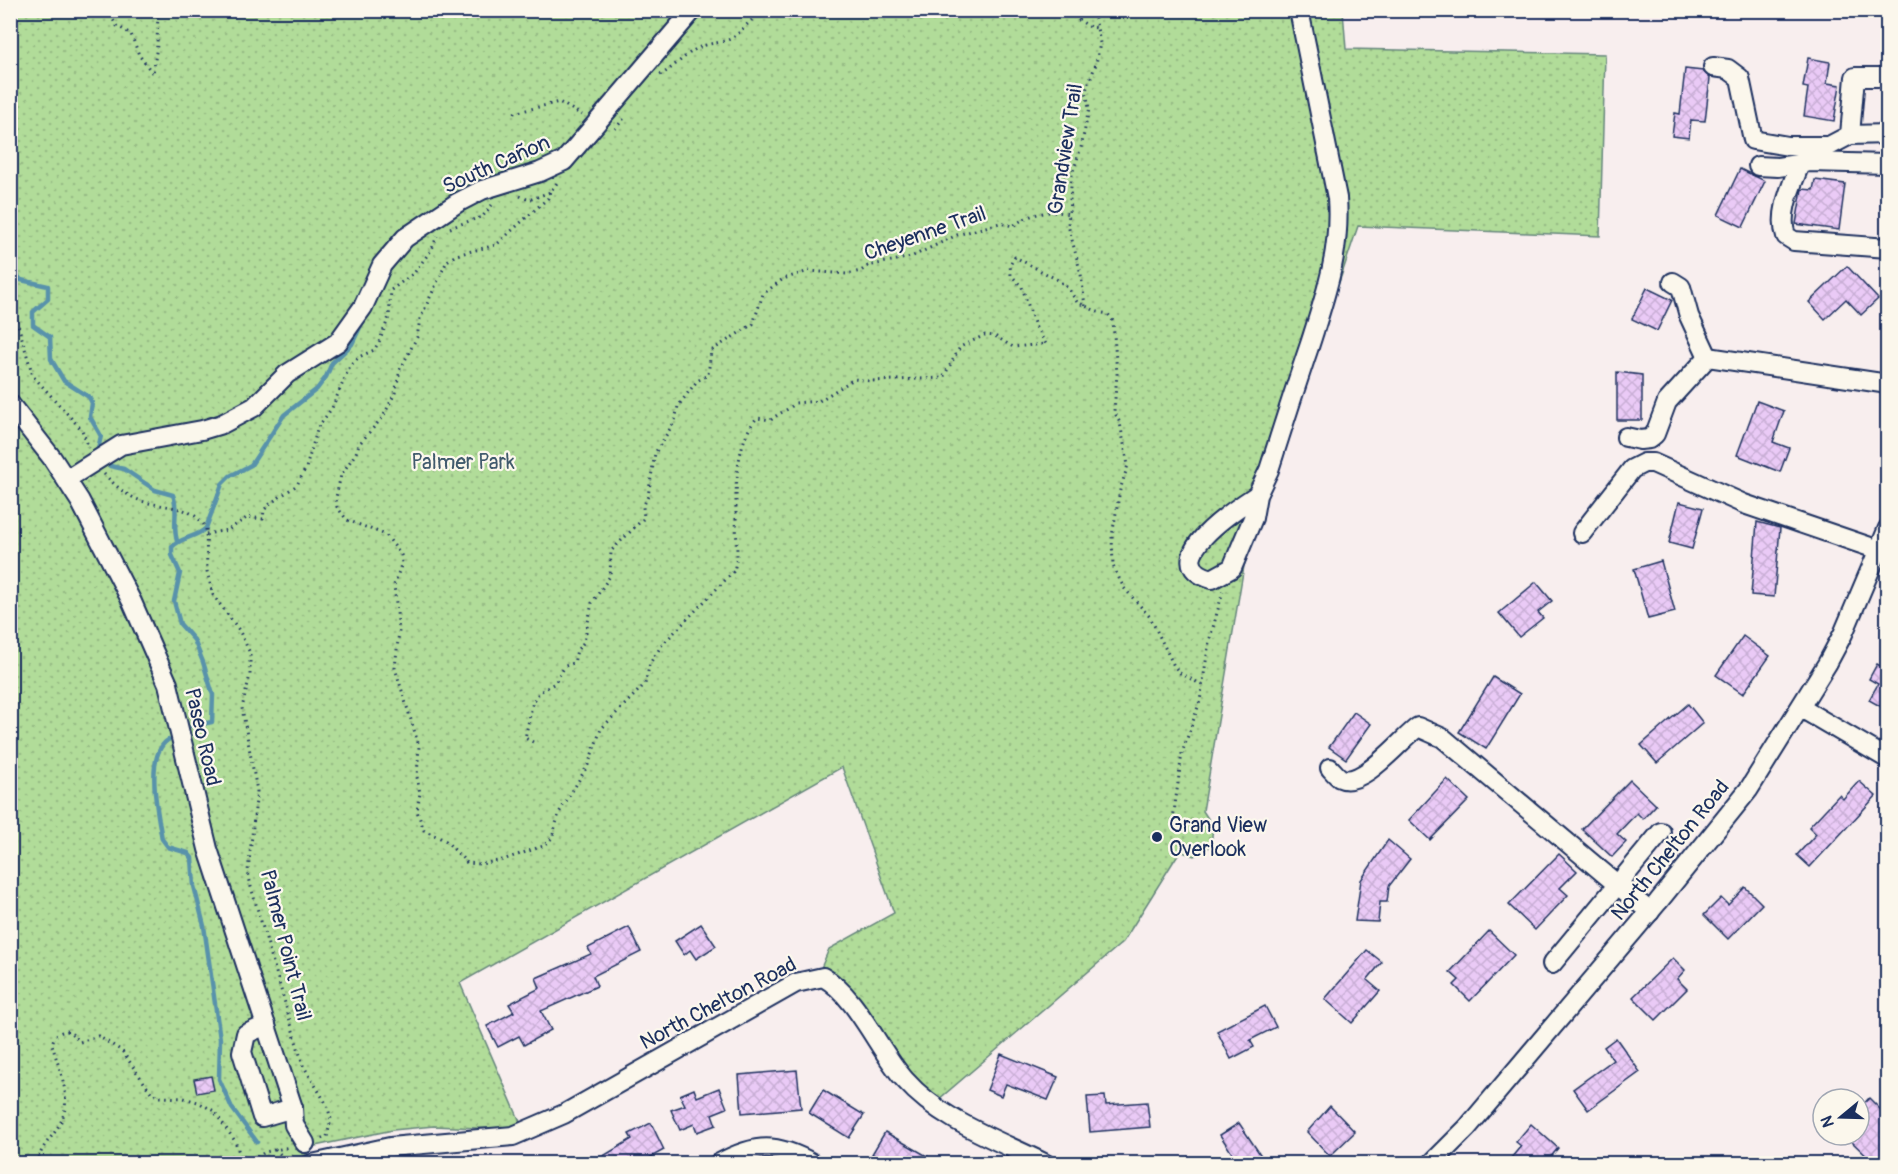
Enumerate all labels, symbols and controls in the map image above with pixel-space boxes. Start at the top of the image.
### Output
street label: Grandview Trail [1042,82,1089,216]
street label: South Cañon [438,129,554,200]
street label: Cheyenne Trail [860,200,990,267]
park label: Palmer Park [411,449,515,476]
street label: Paseo Road [178,686,227,789]
street label: North Chelton Road [1605,774,1735,926]
place label: Grand View Overlook [1169,812,1267,863]
marker: Grand View Overlook [1150,830,1164,844]
street label: Palmer Point Trail [254,867,317,1023]
street label: North Chelton Road [635,951,801,1056]
north arrow [1811,1087,1871,1147]
text: N [1816,1113,1839,1130]

